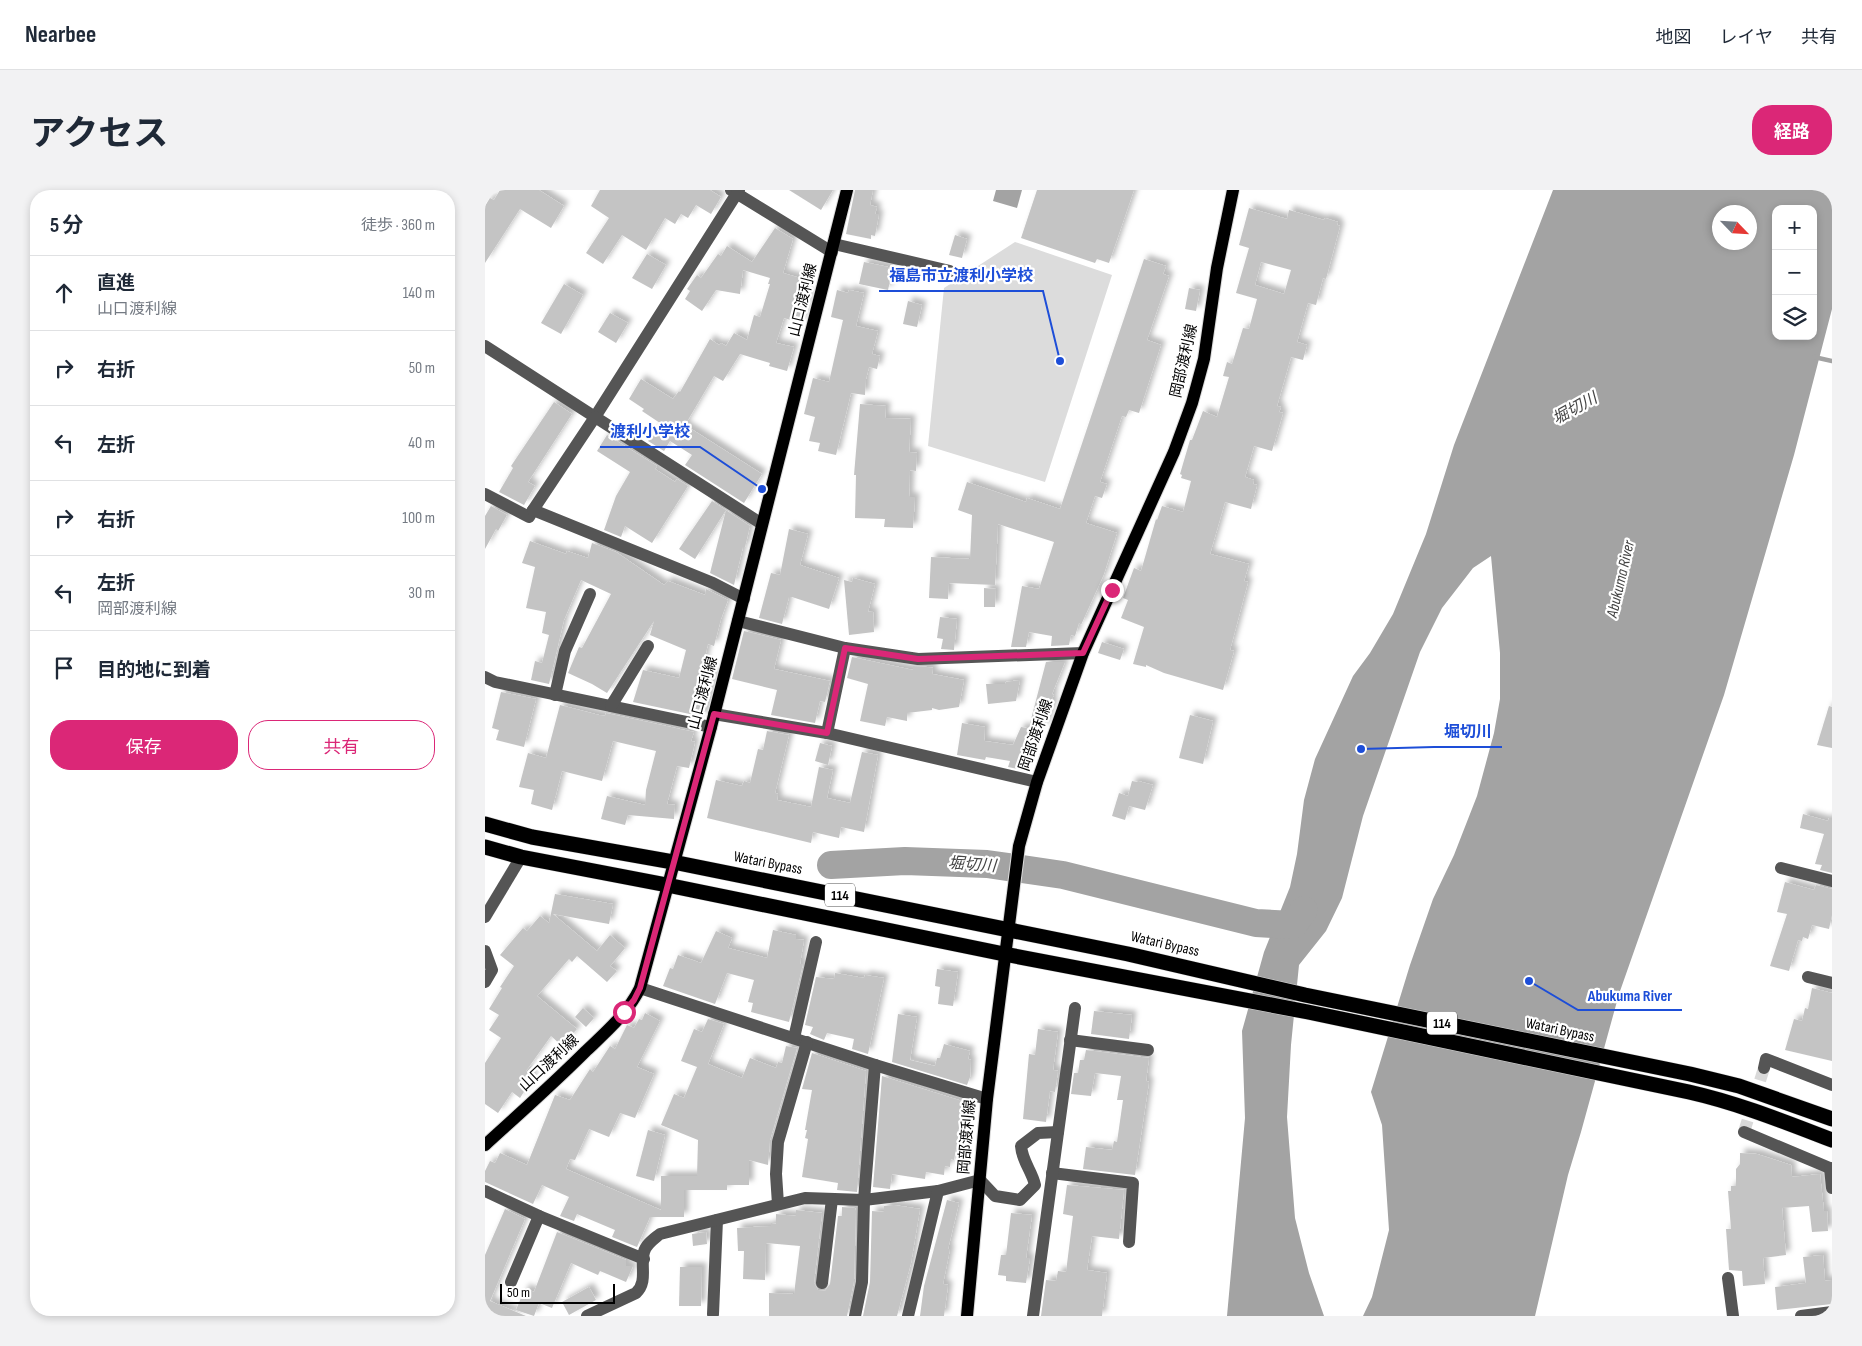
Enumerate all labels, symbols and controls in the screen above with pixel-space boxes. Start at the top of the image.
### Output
text: Nearbee [25,20,96,49]
text: 地図 [1656,27,1692,48]
text: レイヤ [1720,27,1773,48]
text: 共有 [1801,27,1837,48]
button: 経路 [1752,105,1832,155]
text: アクセス [30,113,168,156]
north arrow [1712,205,1757,250]
map controls [1772,205,1817,340]
button: + [1772,205,1817,250]
text: 5 分 [50,213,84,238]
text: 徒歩 · 360 m [361,216,435,235]
button: − [1772,250,1817,295]
callout: 福島市立渡利小学校 [879,260,1043,291]
street label: 山口渡利線 [785,261,821,339]
text: 福島市立渡利小学校 [889,267,1033,286]
text: 直進 [97,272,135,295]
icon: ahead [50,279,78,307]
text: 140 m [403,284,435,303]
button: layers [1772,295,1817,340]
text: 山口渡利線 [97,300,177,319]
street label: 岡部渡利線 [1166,322,1202,400]
icon: right [50,354,78,382]
text: 右折 [97,359,135,382]
text: 50 m [409,359,435,378]
water label: 堀切川 [1549,388,1602,429]
callout: 渡利小学校 [600,416,700,447]
text: 渡利小学校 [610,423,690,442]
icon: left [50,429,78,457]
text: 左折 [97,434,135,457]
text: 40 m [408,434,435,453]
icon: right [50,504,78,532]
text: 右折 [97,509,135,532]
text: 100 m [402,509,435,528]
water label: Abukuma River [1603,538,1639,620]
text: 左折 [97,572,135,595]
icon: left [50,579,78,607]
route end [1101,579,1124,602]
text: 30 m [408,584,435,603]
text: 岡部渡利線 [97,600,177,619]
icon: arrive [50,654,78,682]
street label: 山口渡利線 [684,654,722,732]
text: 目的地に到着 [97,659,211,682]
street label: 岡部渡利線 [1015,696,1057,774]
callout: 堀切川 [1434,716,1502,747]
button: 保存 [50,720,238,770]
button: 共有 [248,720,435,770]
text: 堀切川 [1444,723,1492,742]
street label: Watari Bypass [732,847,804,879]
water label: 堀切川 [947,854,999,876]
road number: 114 [825,884,855,906]
street label: Watari Bypass [1129,927,1201,961]
callout: Abukuma River [1578,979,1682,1010]
text: Abukuma River [1587,987,1672,1006]
route start [613,1001,636,1024]
road number: 114 [1427,1011,1457,1034]
street label: Watari Bypass [1524,1013,1596,1047]
street label: 山口渡利線 [515,1030,583,1096]
street label: 岡部渡利線 [954,1099,980,1175]
scale bar [500,1281,615,1304]
text: 50 m [507,1284,530,1301]

